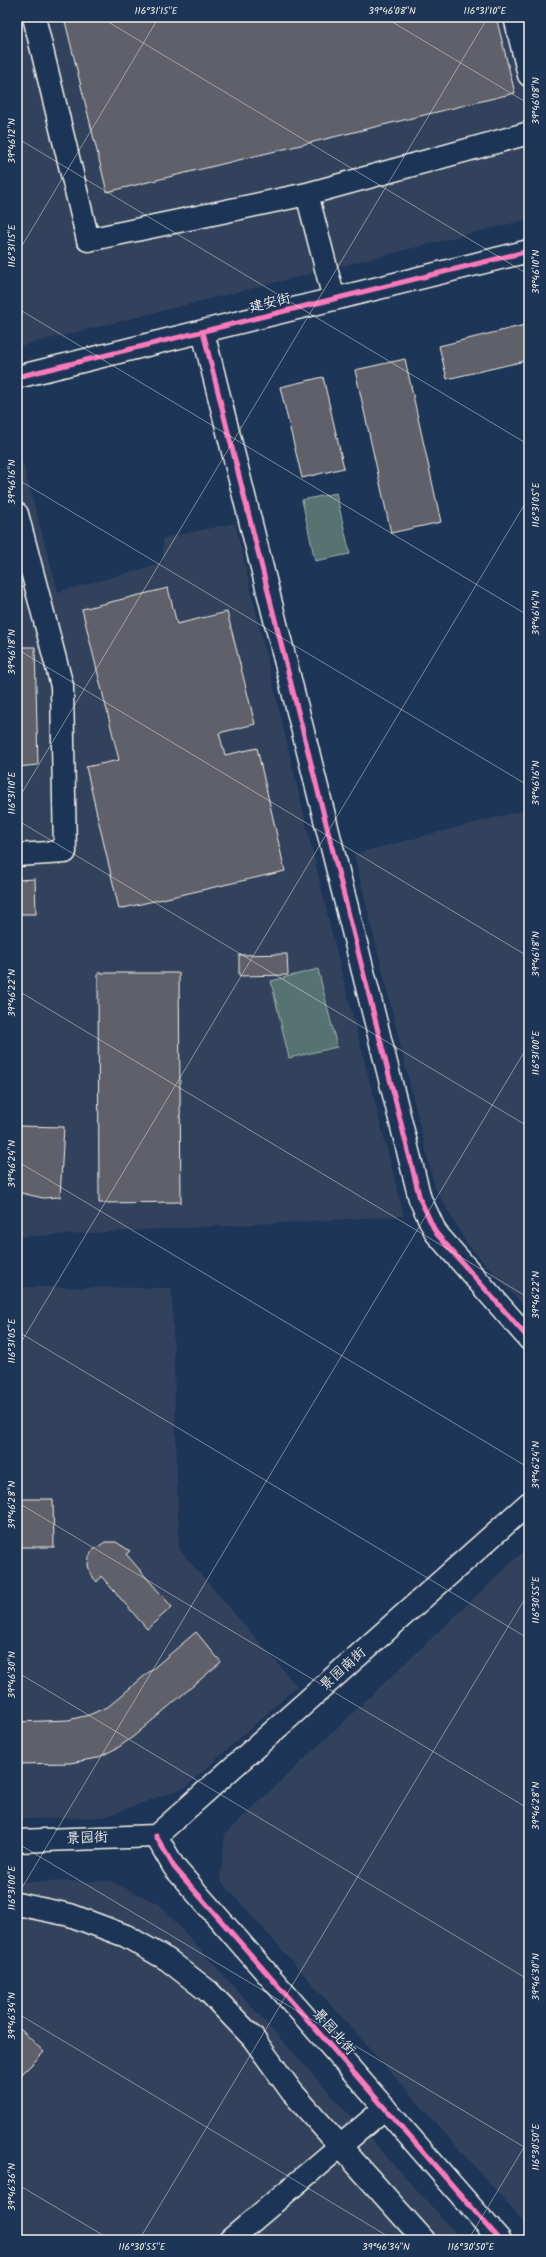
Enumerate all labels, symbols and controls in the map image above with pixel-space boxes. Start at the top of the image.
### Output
text: 116°31'15"E [134,3,179,19]
text: 39°46'08"N [368,3,416,19]
text: 116°31'10"E [464,3,508,19]
text: 39°46'08"N [528,77,544,125]
text: 39°46'12"N [4,118,20,164]
text: 116°31'15"E [4,223,20,268]
text: 39°46'10"N [528,249,544,294]
street label: 建安街 [247,287,293,319]
text: 39°46'16"N [4,459,20,505]
text: 116°31'05"E [528,481,544,528]
text: 39°46'14"N [528,590,544,636]
text: 39°46'18"N [4,629,20,675]
text: 39°46'16"N [528,760,544,806]
text: 116°31'10"E [4,770,20,814]
text: 39°46'18"N [528,931,544,977]
text: 39°46'22"N [4,969,20,1017]
text: 116°31'00"E [528,1030,544,1075]
text: 39°46'24"N [4,1140,20,1188]
text: 39°46'22"N [528,1271,544,1319]
text: 116°31'05"E [4,1317,20,1364]
text: 39°46'24"N [528,1441,544,1489]
text: 39°46'28"N [4,1481,20,1529]
text: 116°30'55"E [528,1575,544,1624]
street label: 景园南街 [315,1642,371,1696]
text: 39°46'30"N [4,1651,20,1699]
text: 39°46'28"N [528,1782,544,1830]
street label: 景园街 [66,1826,108,1850]
text: 116°31'00"E [4,1865,20,1910]
text: 39°46'30"N [528,1953,544,2001]
text: 39°46'34"N [4,1992,20,2040]
street label: 景园北街 [307,2004,361,2060]
text: 116°30'50"E [528,2122,544,2170]
text: 39°46'36"N [4,2163,20,2211]
text: 116°30'55"E [118,2239,167,2255]
text: 39°46'34"N [362,2239,410,2255]
text: 116°30'50"E [448,2239,496,2255]

